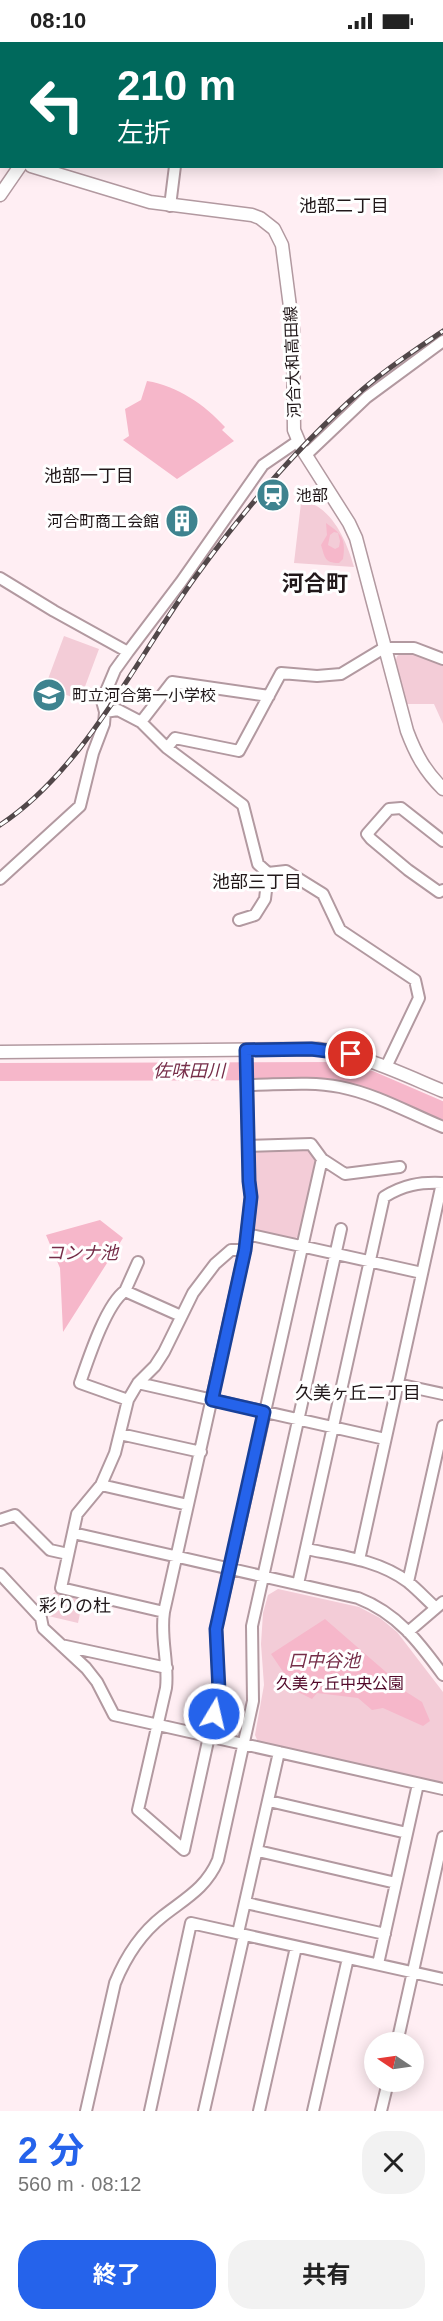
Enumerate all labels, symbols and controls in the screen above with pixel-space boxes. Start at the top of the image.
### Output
text: 08:10 [30,8,86,33]
text: 210 m [117,62,236,109]
icon: left [18,66,96,144]
text: 左折 [117,118,171,148]
district label: 池部二丁目 [299,196,389,216]
street label: 河合大和高田線 [282,306,303,418]
district label: 池部一丁目 [44,466,134,486]
station icon: 池部 [255,477,291,513]
place label: 池部 [296,487,328,504]
building icon: 河合町商工会館 [164,503,200,539]
place label: 河合町商工会館 [47,513,159,530]
district label: 河合町 [282,571,348,596]
school or university icon: 町立河合第一小学校 [31,677,67,713]
place label: 町立河合第一小学校 [72,687,216,704]
district label: 池部三丁目 [212,872,302,892]
pin [325,1028,376,1079]
icon: arrive [334,1037,367,1070]
water label: 佐味田川 [153,1061,227,1081]
water label: コンナ池 [46,1243,120,1263]
district label: 久美ヶ丘二丁目 [295,1383,421,1403]
district label: 彩りの杜 [39,1596,111,1616]
water label: 口中谷池 [288,1651,362,1671]
park label: 久美ヶ丘中央公園 [276,1675,404,1692]
position arrow [182,1682,246,1746]
north arrow [364,2032,424,2092]
map controls [364,2032,424,2092]
text: 2 分 [18,2130,84,2171]
button: close [362,2131,425,2194]
text: 560 m · 08:12 [18,2173,141,2195]
button: 終了 [18,2240,216,2309]
button: 共有 [228,2240,425,2309]

